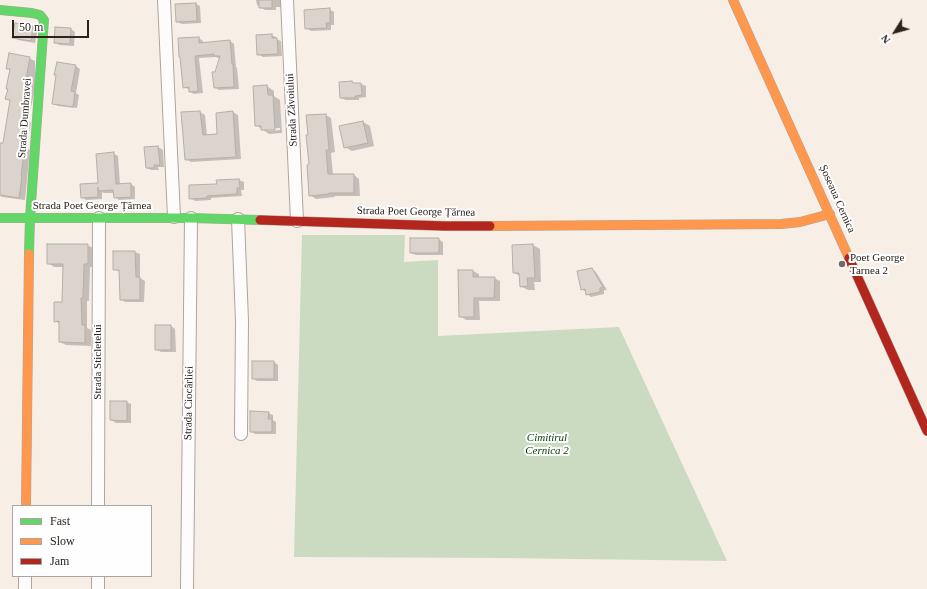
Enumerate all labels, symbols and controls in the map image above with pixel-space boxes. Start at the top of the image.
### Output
scale bar [14,12,91,38]
north arrow [875,12,915,52]
text: 50 m [19,20,43,34]
text: N [878,32,893,46]
street label: Strada Zăvoiului [283,73,301,147]
street label: Strada Dumbravei [16,77,34,159]
street label: Șoseaua Cernica [816,163,858,235]
street label: Strada Poet George Țărnea [33,199,151,213]
street label: Strada Poet George Țărnea [357,204,475,220]
place label: Poet George Tarnea 2 [850,251,904,277]
marker: Poet George Tarnea 2 [837,259,847,269]
street label: Strada Sticletelui [91,324,105,400]
street label: Strada Ciocârliei [182,366,196,440]
park label: Cimitirul Cernica 2 [525,431,569,457]
legend [12,505,152,577]
text: Fast [50,514,70,528]
text: Slow [50,534,75,548]
text: Jam [50,554,69,568]

